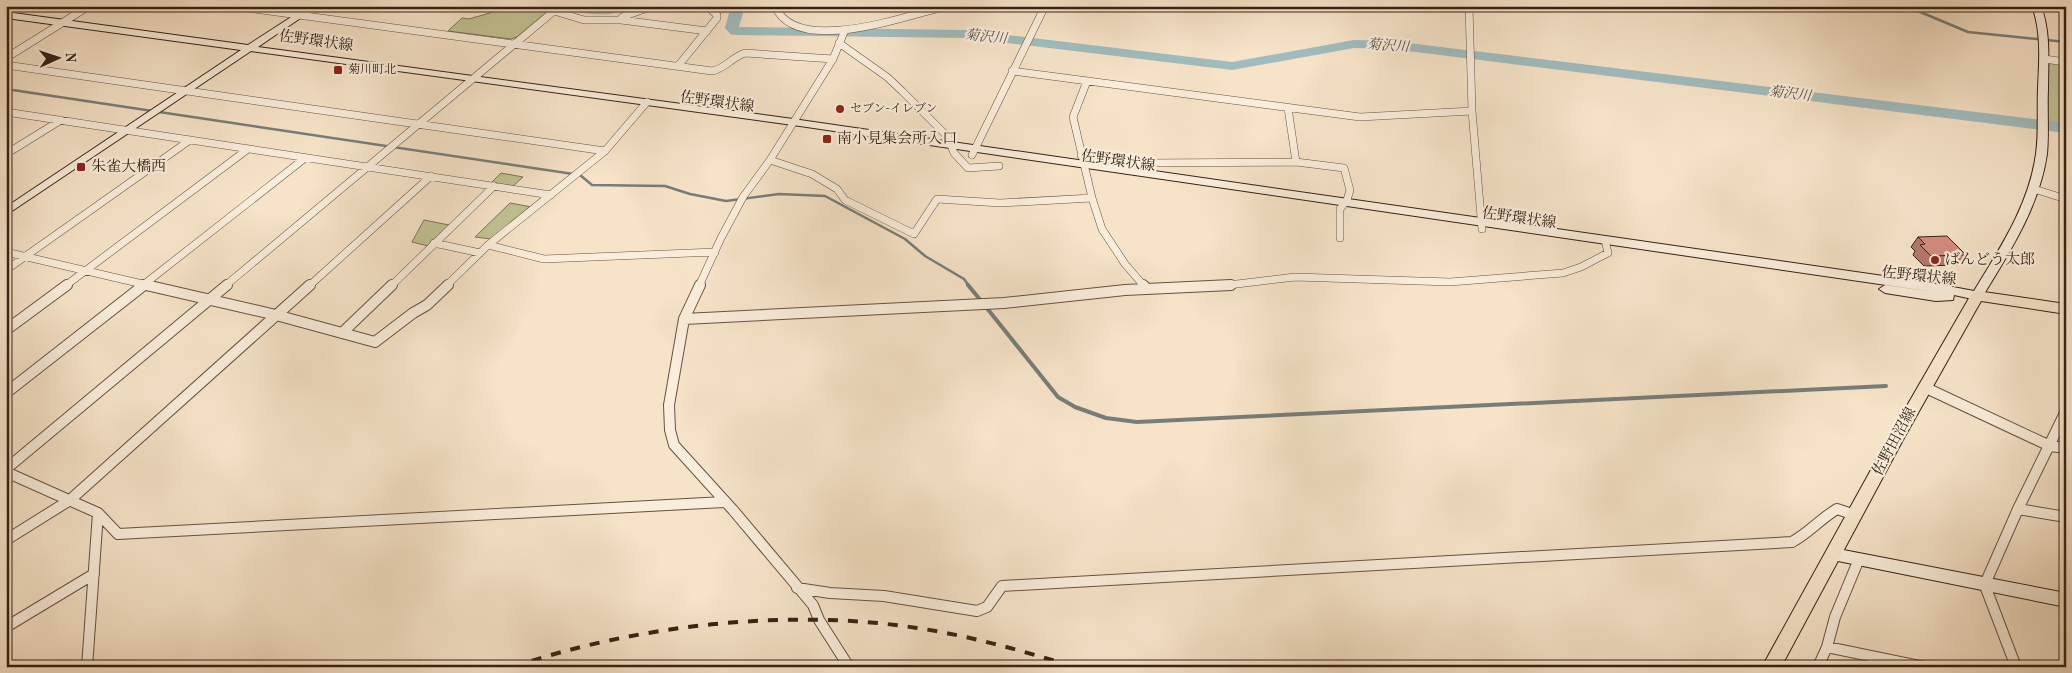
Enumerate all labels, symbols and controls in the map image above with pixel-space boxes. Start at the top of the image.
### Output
street label: 佐野環状線 [278,27,354,55]
water label: 菊沢川 [964,27,1010,46]
north arrow [32,32,82,82]
water label: 菊沢川 [1367,37,1412,55]
text: N [63,52,77,63]
place label: 菊川町北 [348,62,396,76]
marker: 菊川町北 [332,64,344,76]
water label: 菊沢川 [1768,84,1814,104]
street label: 佐野環状線 [679,88,755,116]
place label: セブン-イレブン [850,102,937,115]
marker: セブン-イレブン [834,103,846,115]
place label: 南小見集会所入口 [837,130,957,147]
marker: 南小見集会所入口 [821,133,833,145]
street label: 佐野環状線 [1080,147,1156,175]
place label: 朱雀大橋西 [91,158,166,175]
marker: 朱雀大橋西 [75,161,87,173]
street label: 佐野環状線 [1481,204,1557,232]
place label: ばんどう太郎 [1945,251,2035,268]
marker: ばんどう太郎 [1929,254,1941,266]
street label: 佐野環状線 [1881,264,1957,288]
street label: 佐野田沼線 [1869,404,1919,479]

